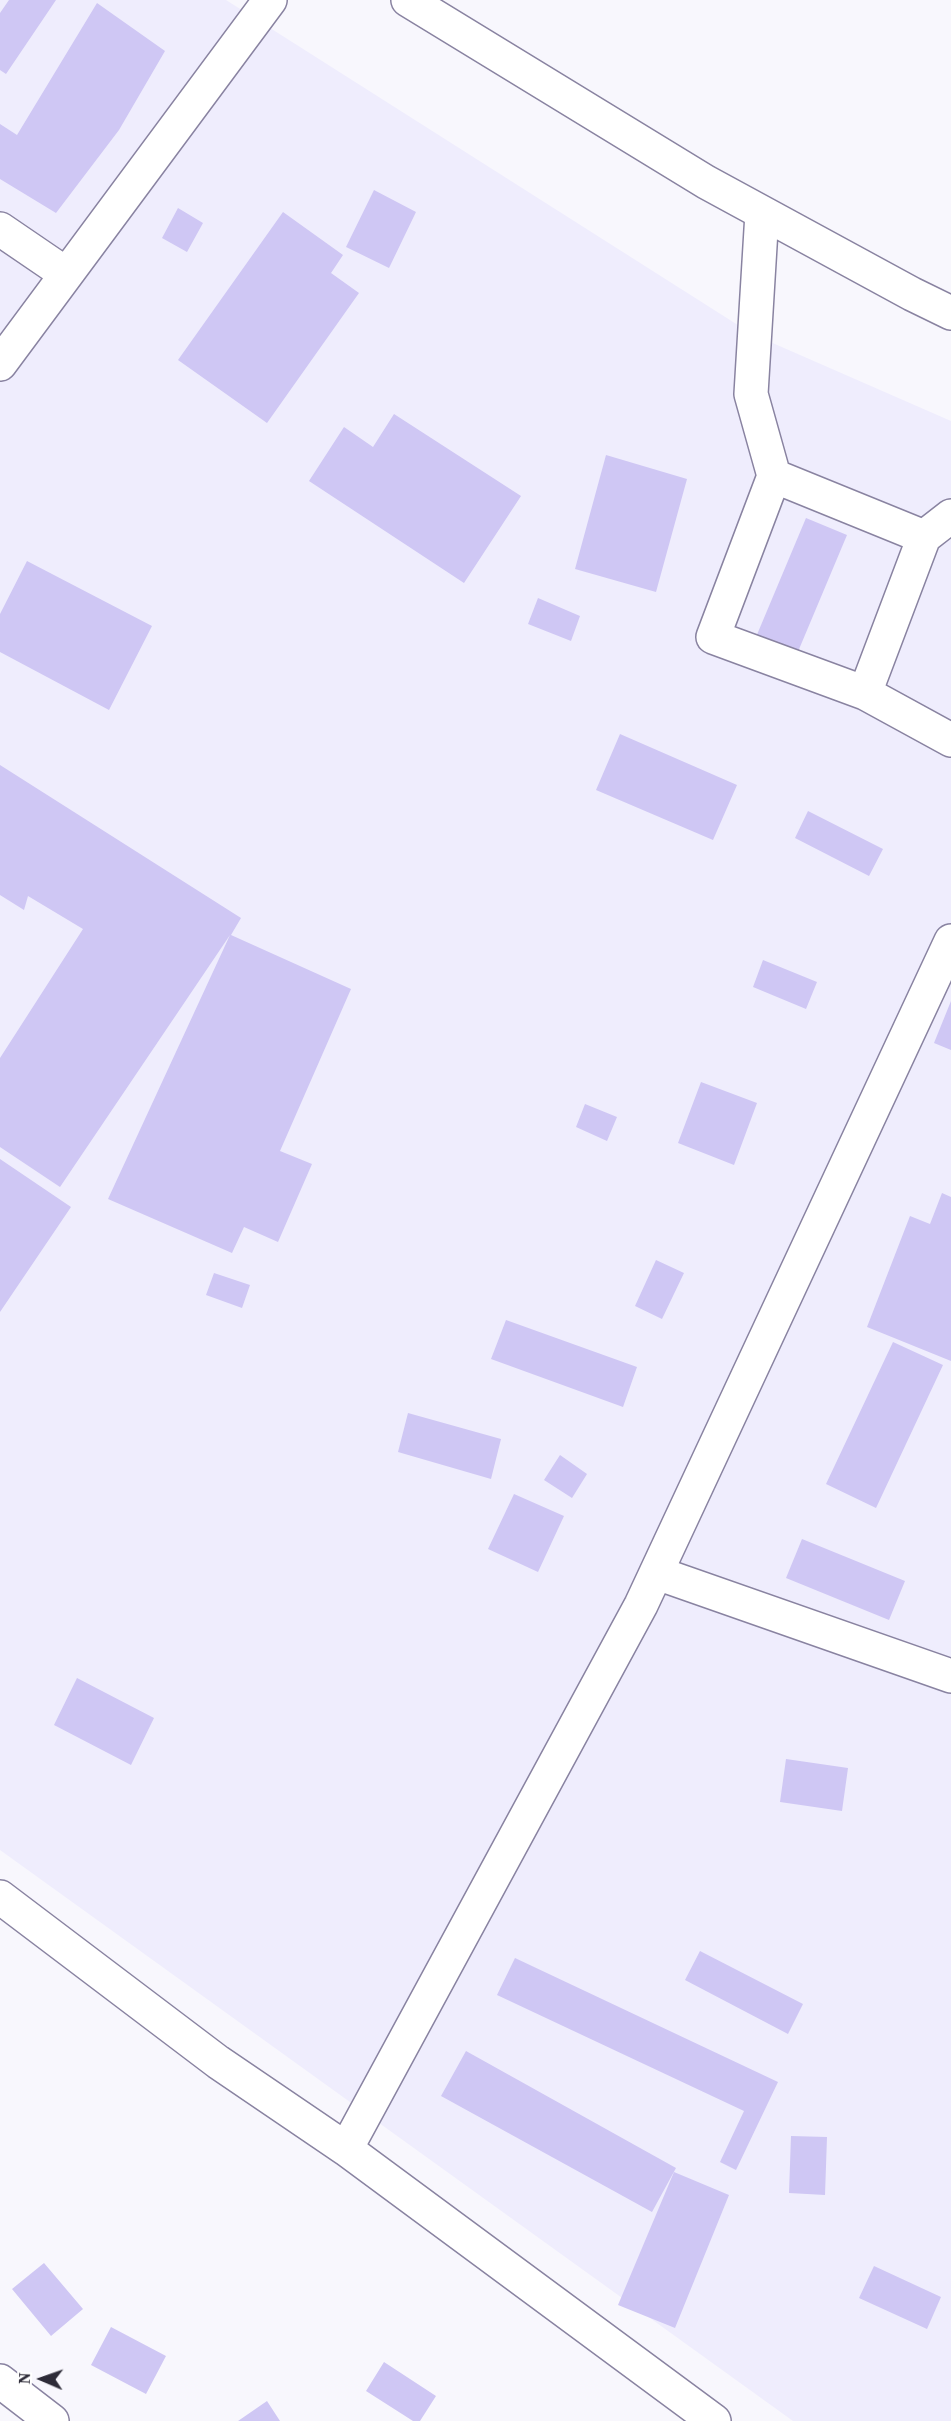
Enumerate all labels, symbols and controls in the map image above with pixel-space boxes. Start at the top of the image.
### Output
north arrow [12,2349,72,2409]
text: N [13,2372,35,2385]

